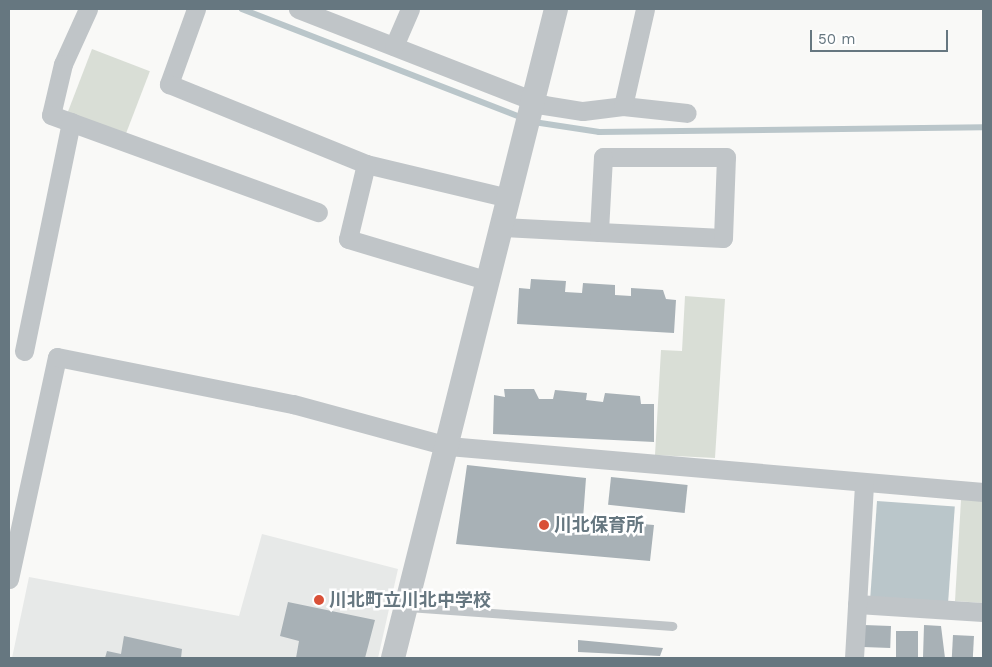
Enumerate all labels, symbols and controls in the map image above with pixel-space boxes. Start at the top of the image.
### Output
scale bar [812,20,950,52]
text: 50 m [818,30,855,48]
place label: 川北保育所 [554,514,644,536]
marker: 川北保育所 [538,519,550,531]
place label: 川北町立川北中学校 [329,589,491,611]
marker: 川北町立川北中学校 [313,594,325,606]

